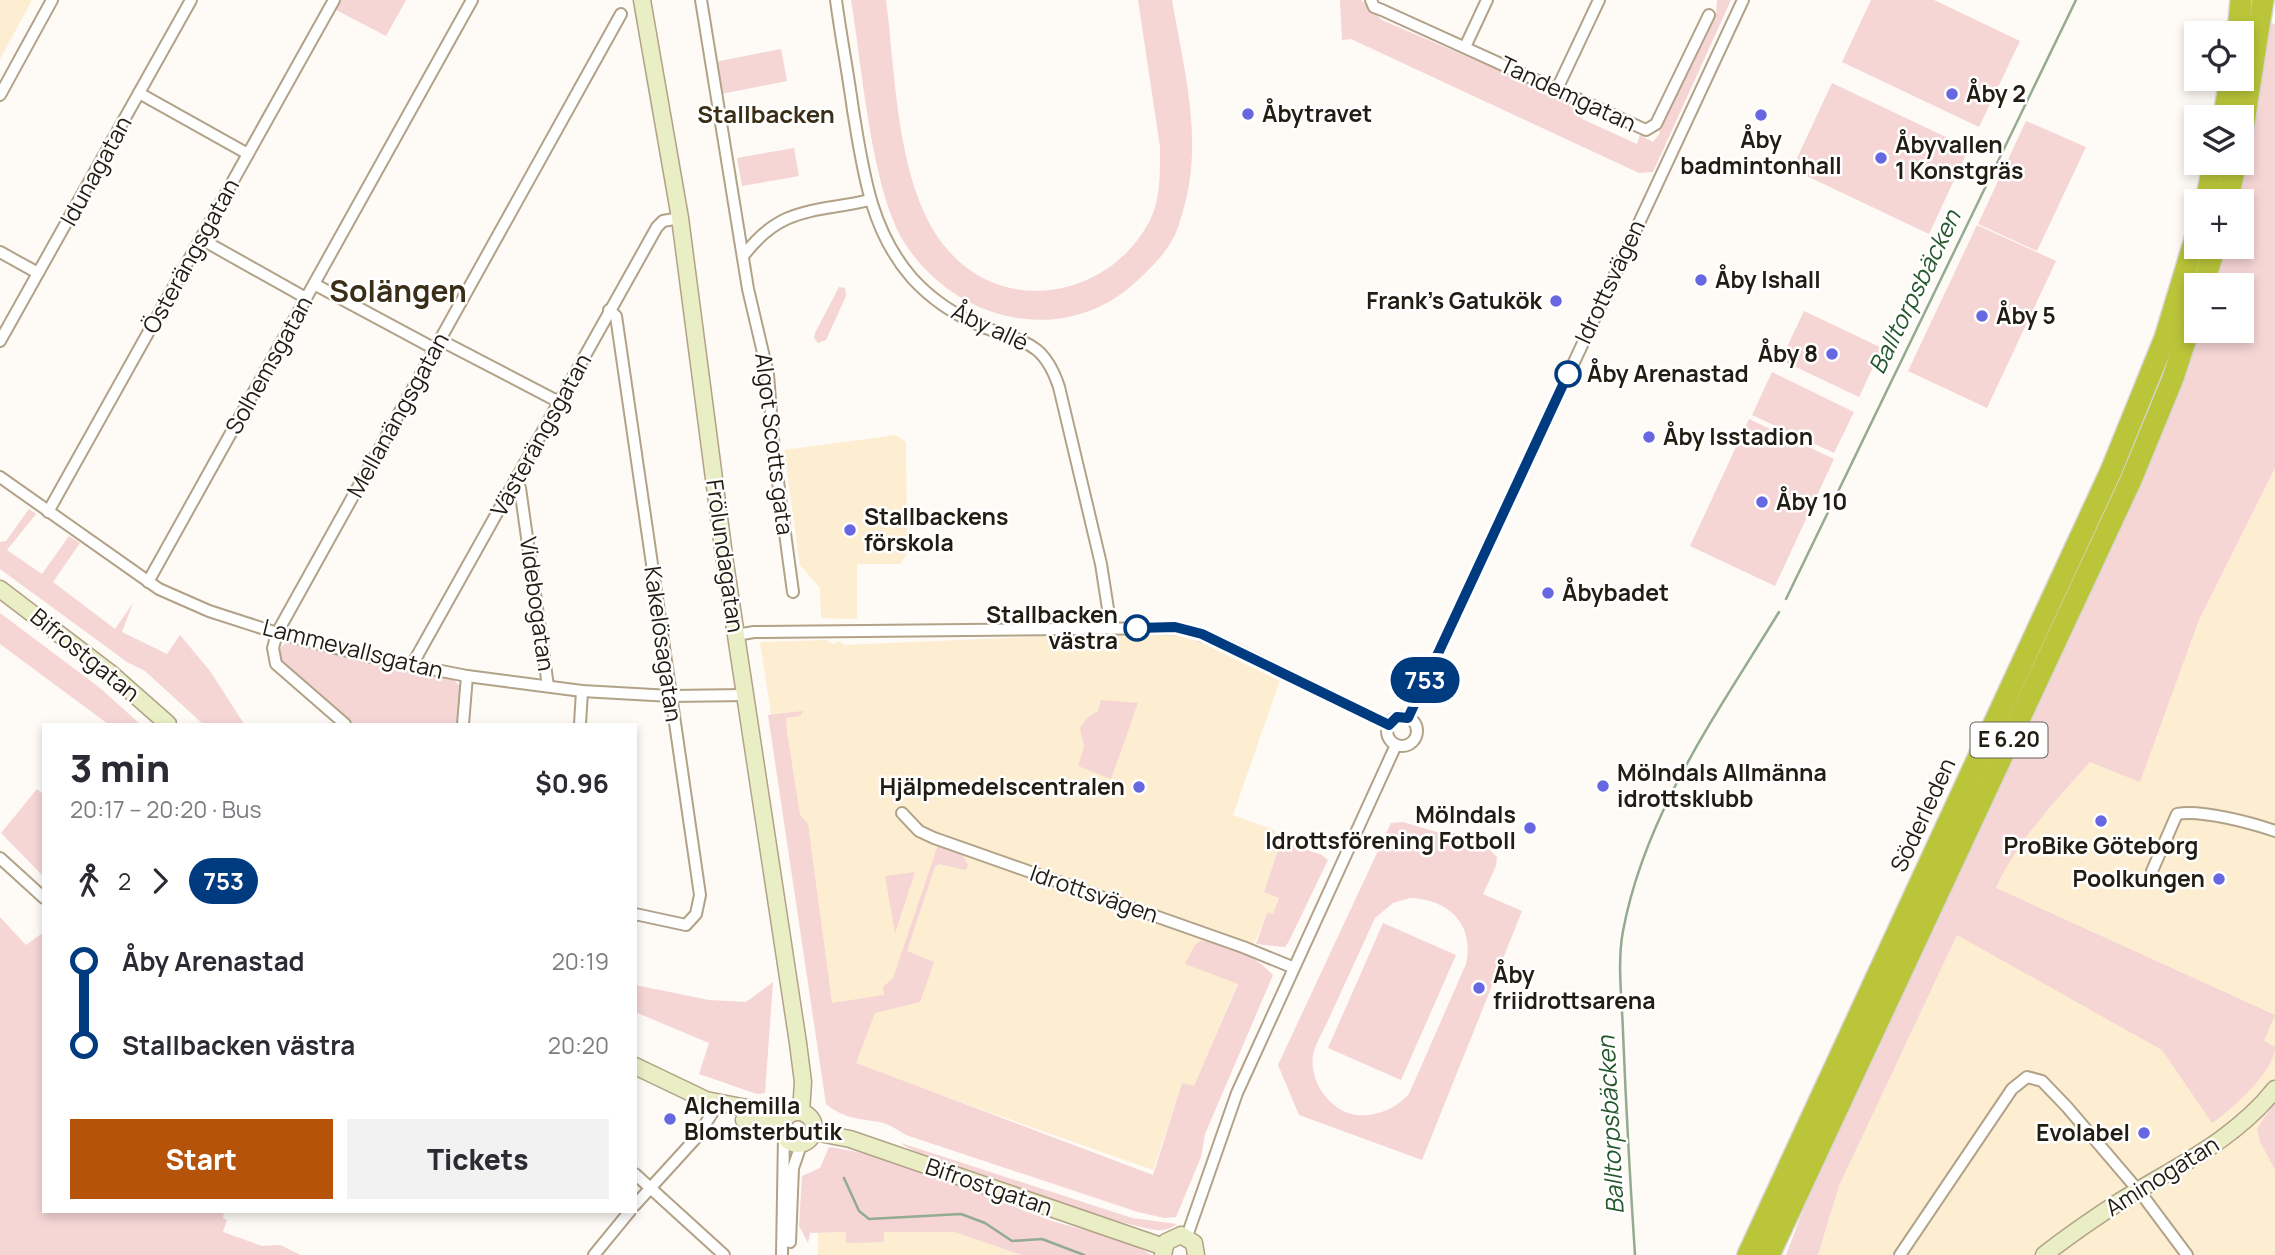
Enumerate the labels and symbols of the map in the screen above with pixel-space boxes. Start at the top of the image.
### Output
street label: Tandemgatan [1495,48,1642,139]
place label: Åby 2 [1966,77,2026,109]
marker: Åby 2 [1944,86,1960,102]
district label: Stallbacken [697,97,835,130]
place label: Åbytravet [1262,97,1372,129]
marker: Åbytravet [1240,106,1256,122]
marker: Åby badmintonhall [1753,107,1769,123]
street label: Idunagatan [52,110,138,231]
place label: Åby badmintonhall [1680,123,1842,181]
place label: Åbyvallen 1 Konstgräs [1895,128,2023,186]
marker: Åbyvallen 1 Konstgräs [1873,150,1889,166]
street label: Österängsgatan [134,172,246,339]
water label: Balltorpsbäcken [1860,203,1968,379]
street label: Idrottsvägen [1566,214,1652,349]
place label: Åby Ishall [1715,263,1821,295]
district label: Solängen [329,270,467,311]
marker: Åby Ishall [1693,272,1709,288]
place label: Frank's Gatukök [1366,284,1543,316]
street label: Solhemsgatan [217,290,319,439]
marker: Frank's Gatukök [1548,293,1564,309]
street label: Åby allé [947,294,1034,358]
place label: Åby 5 [1996,299,2056,331]
marker: Åby 5 [1974,308,1990,324]
street label: Mellanängsgatan [338,326,456,503]
place label: Åby 8 [1758,337,1818,369]
marker: Åby 8 [1824,346,1840,362]
street label: Västerängsgatan [482,347,598,522]
street label: Algot Scotts gata [748,351,802,537]
place label: Åby Arenastad [1587,357,1749,389]
marker: Åby Arenastad [1555,361,1581,387]
place label: Åby Isstadion [1663,420,1813,452]
marker: Åby Isstadion [1641,429,1657,445]
street label: Frölundagatan [699,477,753,634]
place label: Åby 10 [1776,485,1847,517]
marker: Åby 10 [1754,494,1770,510]
place label: Stallbackens förskola [864,500,1008,558]
marker: Stallbackens förskola [842,522,858,538]
street label: Videbogatan [513,535,563,673]
street label: Kakelösagatan [637,564,691,724]
place label: Åbybadet [1562,576,1669,608]
marker: Åbybadet [1540,585,1556,601]
place label: Stallbacken västra [986,598,1118,656]
street label: Bifrostgatan [24,600,147,708]
street label: Lammevallsgatan [260,610,447,686]
marker: Stallbacken västra [1124,615,1150,641]
line badge: 753 [1385,657,1465,703]
road number: E 6.20 [1970,722,2048,758]
street label: Söderleden [1882,752,1962,877]
place label: Mölndals Allmänna idrottsklubb [1617,756,1827,814]
place label: Hjälpmedelscentralen [879,770,1125,802]
marker: Mölndals Allmänna idrottsklubb [1595,778,1611,794]
marker: Hjälpmedelscentralen [1131,779,1147,795]
place label: Mölndals Idrottsförening Fotboll [1265,798,1516,856]
marker: ProBike Göteborg [2093,813,2109,829]
marker: Mölndals Idrottsförening Fotboll [1522,820,1538,836]
place label: ProBike Göteborg [2004,829,2198,861]
street label: Idrottsvägen [1026,856,1163,930]
place label: Poolkungen [2072,862,2205,894]
marker: Poolkungen [2211,871,2227,887]
place label: Åby friidrottsarena [1493,958,1655,1016]
marker: Åby friidrottsarena [1471,980,1487,996]
water label: Balltorpsbäcken [1588,1034,1631,1215]
place label: Alchemilla Blomsterbutik [684,1089,843,1147]
marker: Alchemilla Blomsterbutik [662,1111,678,1127]
place label: Evolabel [2036,1116,2130,1148]
marker: Evolabel [2136,1125,2152,1141]
street label: Aminogatan [2098,1127,2225,1223]
street label: Bifrostgatan [921,1149,1057,1223]

